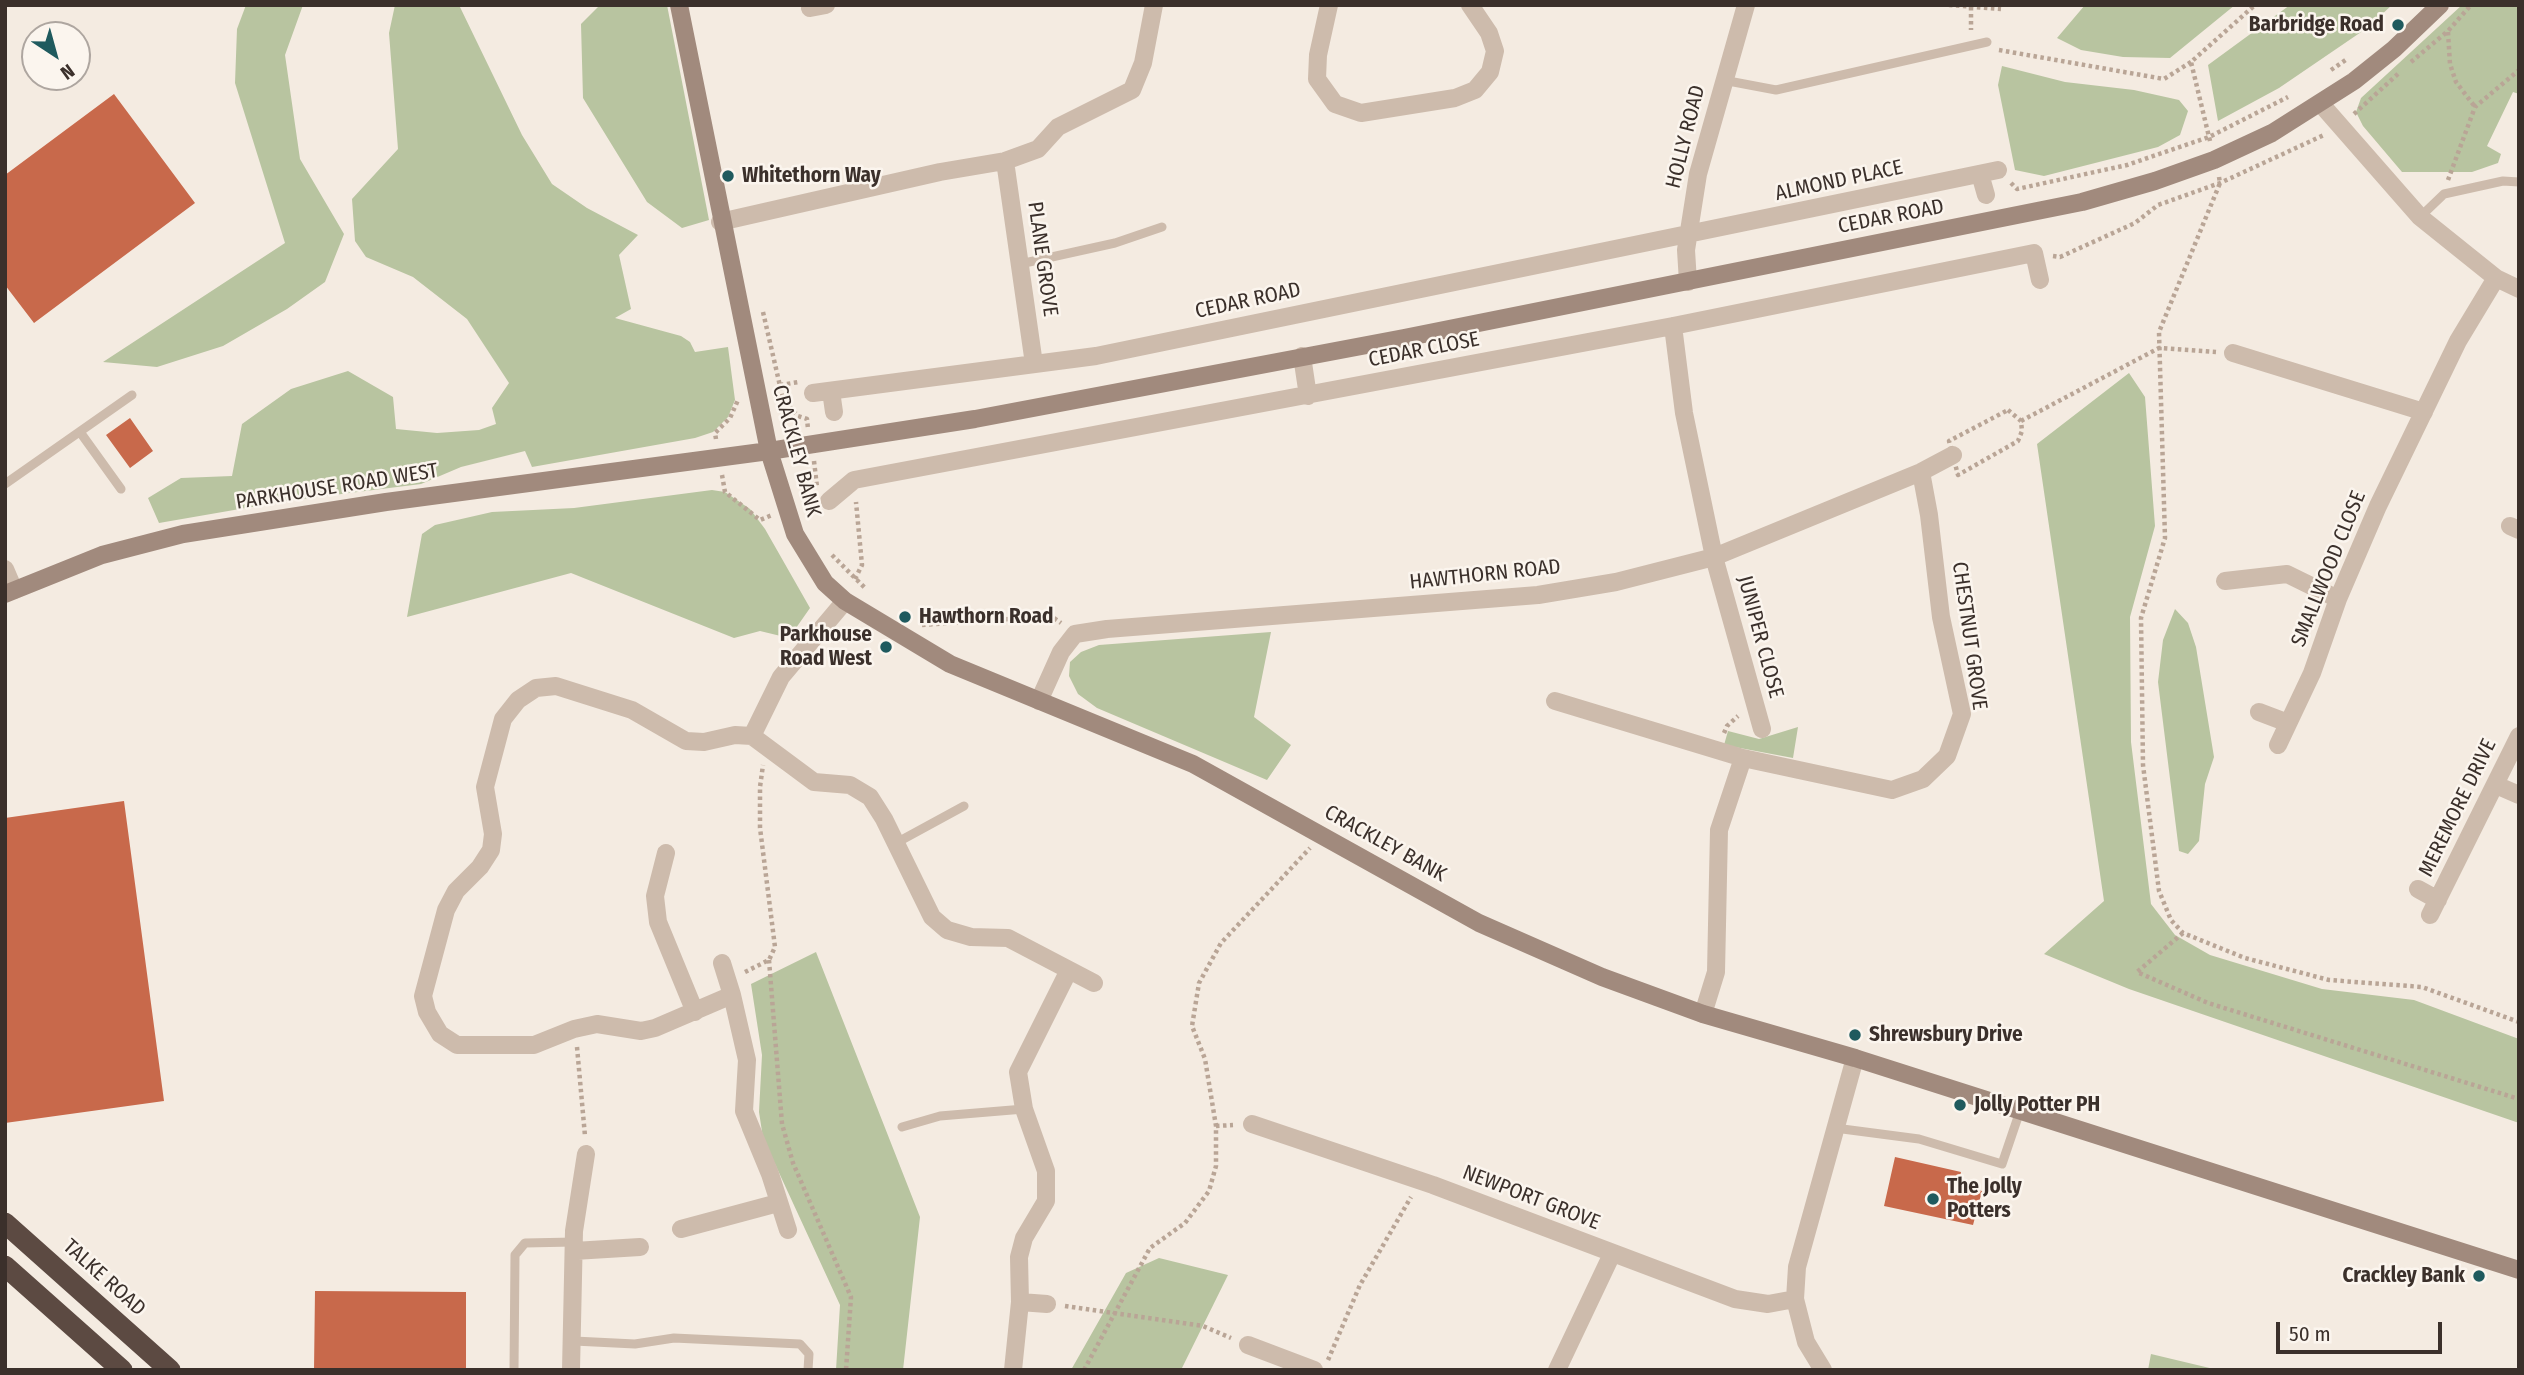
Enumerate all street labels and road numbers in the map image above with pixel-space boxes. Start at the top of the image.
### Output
street label: HOLLY ROAD [1661,83,1711,191]
street label: ALMOND PLACE [1773,155,1905,207]
street label: CEDAR ROAD [1836,194,1946,240]
street label: PLANE GROVE [1021,200,1063,318]
street label: CEDAR ROAD [1193,278,1303,324]
street label: CEDAR CLOSE [1366,327,1482,373]
street label: CRACKLEY BANK [766,382,826,520]
street label: PARKHOUSE ROAD WEST [234,459,440,515]
street label: SMALLWOOD CLOSE [2286,487,2372,651]
street label: HAWTHORN ROAD [1408,555,1562,595]
street label: CHESTNUT GROVE [1946,560,1992,712]
street label: JUNIPER CLOSE [1732,573,1788,701]
street label: MEREMORE DRIVE [2414,735,2502,881]
street label: CRACKLEY BANK [1320,800,1450,888]
street label: NEWPORT GROVE [1459,1160,1603,1236]
street label: TALKE ROAD [58,1234,150,1322]

